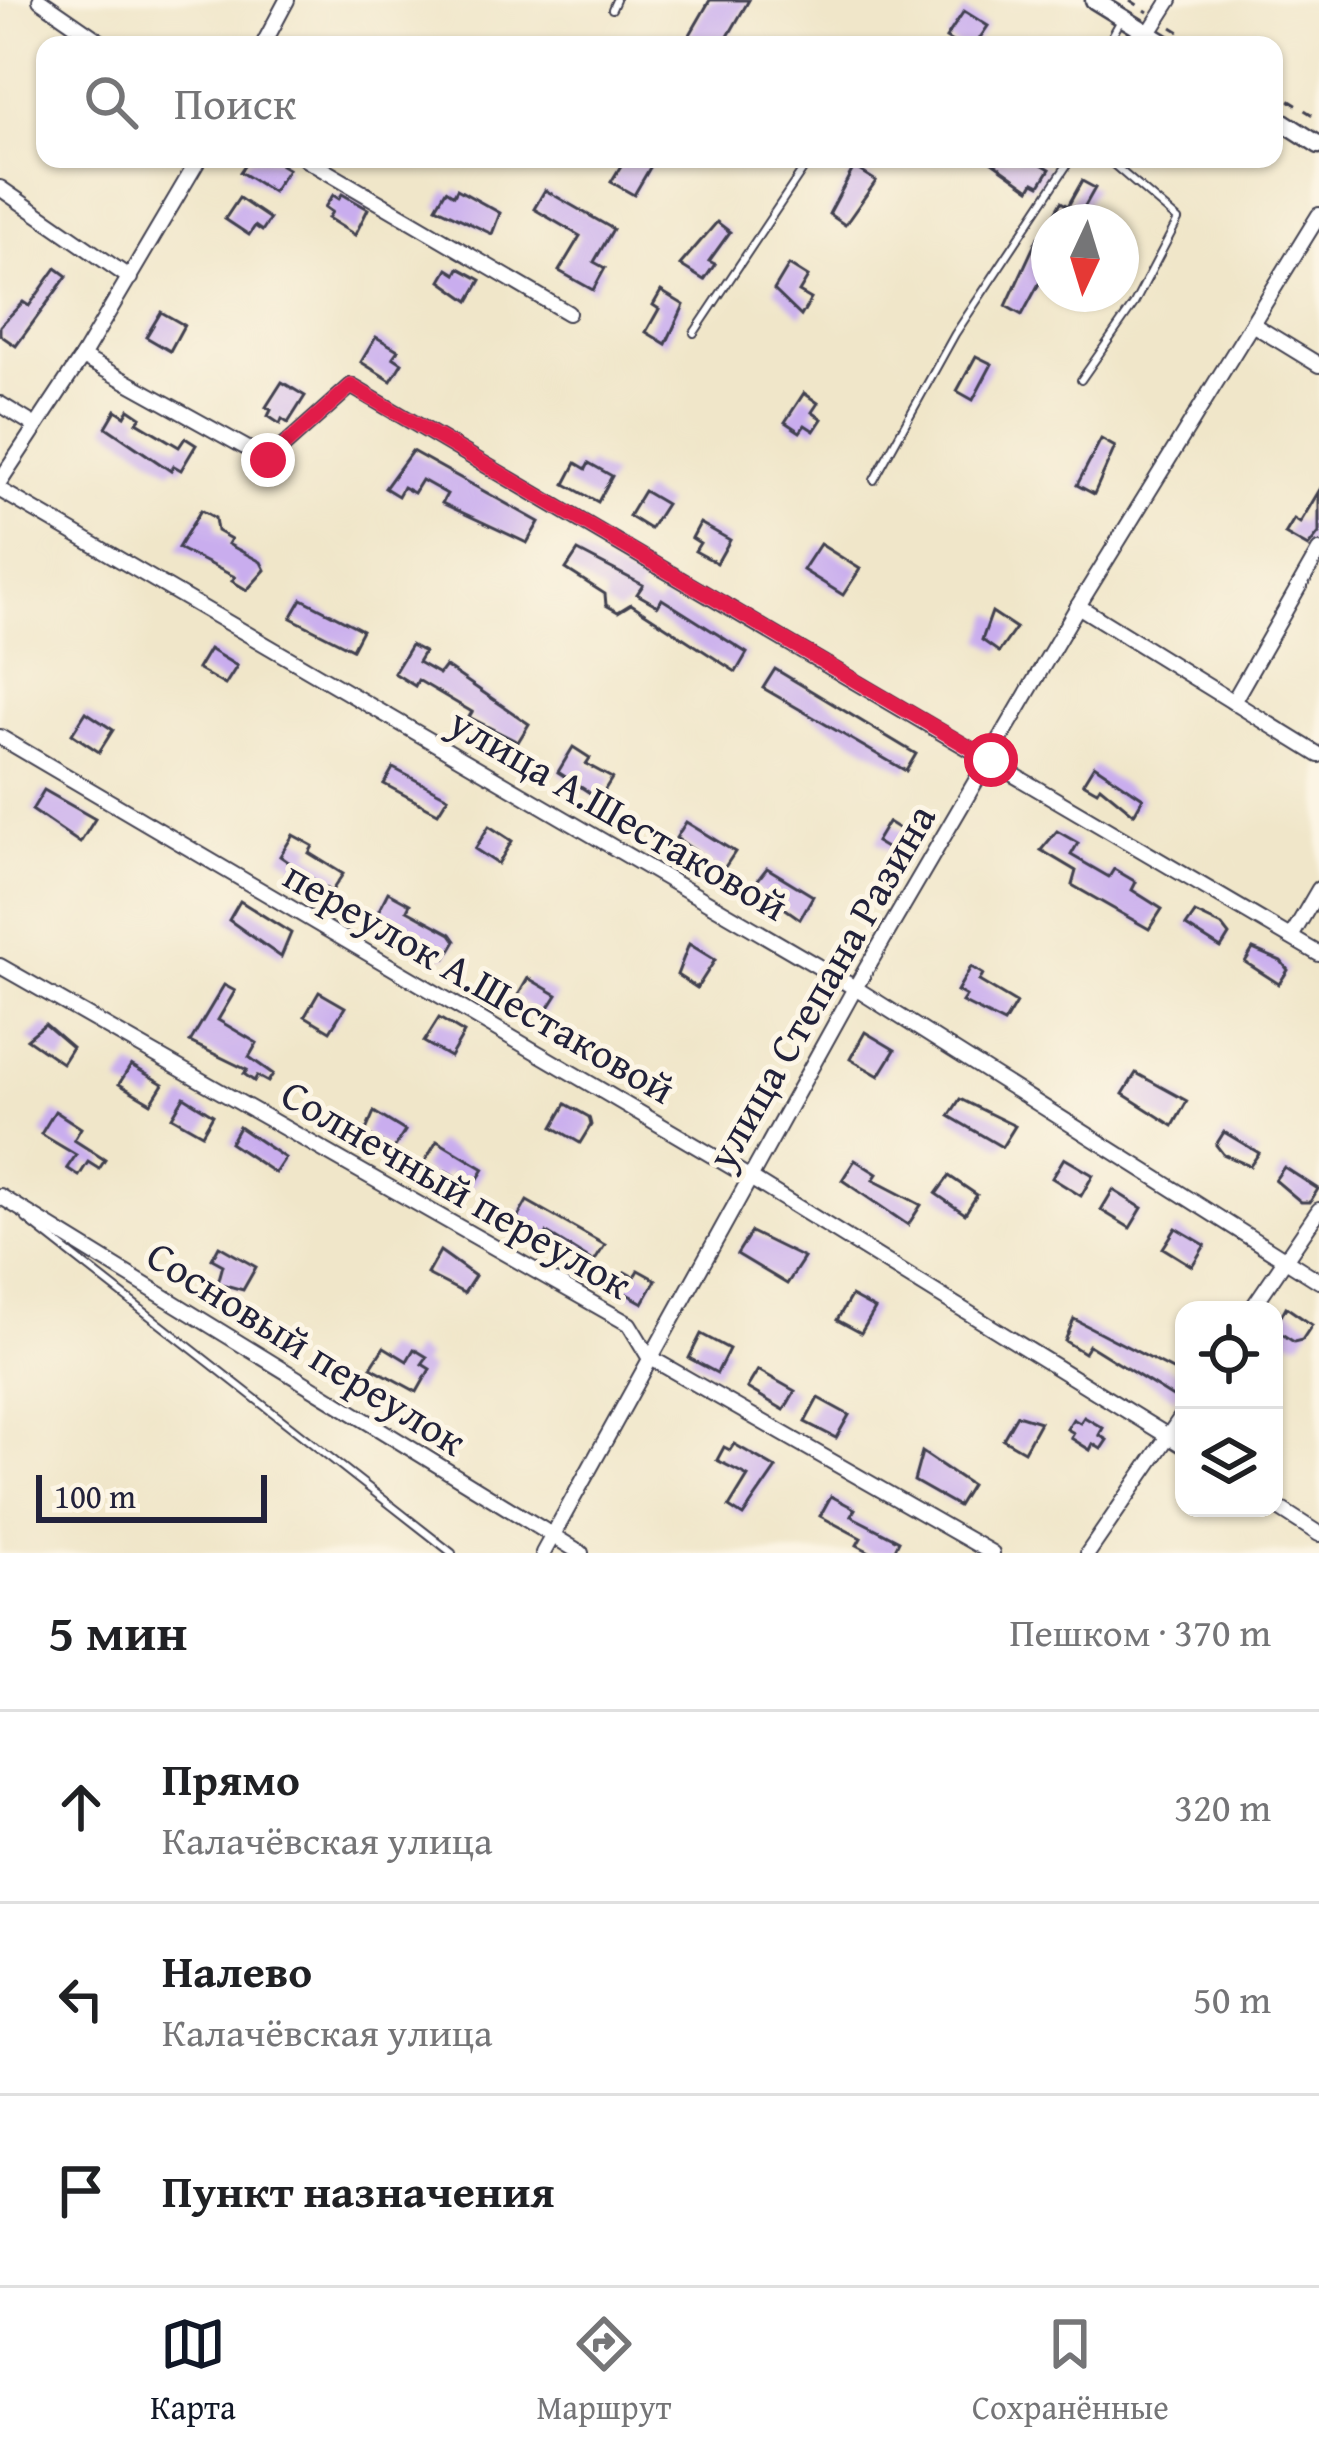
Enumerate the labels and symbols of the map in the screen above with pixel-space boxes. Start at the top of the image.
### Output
north arrow [1031,204,1139,312]
route end [241,433,295,487]
street label: улица А.Шестаковой [437,691,800,935]
route start [964,733,1018,787]
street label: улица Степана Разина [690,792,950,1181]
street label: переулок А.Шестаковой [273,844,687,1118]
street label: Солнечный переулок [270,1063,644,1313]
street label: Сосновый переулок [135,1224,479,1470]
scale bar [36,1469,267,1522]

